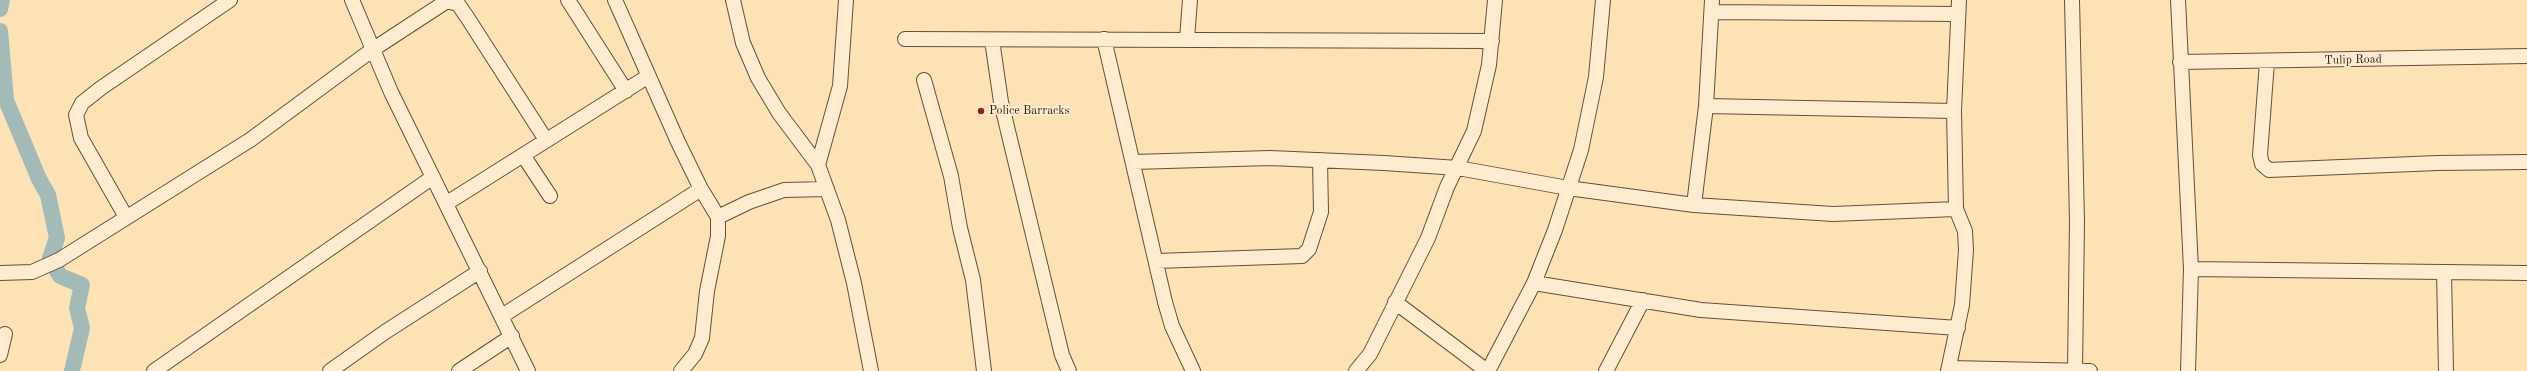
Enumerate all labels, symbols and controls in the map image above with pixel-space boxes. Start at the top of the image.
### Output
street label: Tulip Road [2324,52,2382,68]
place label: Police Barracks [989,104,1070,118]
marker: Police Barracks [976,106,986,116]

